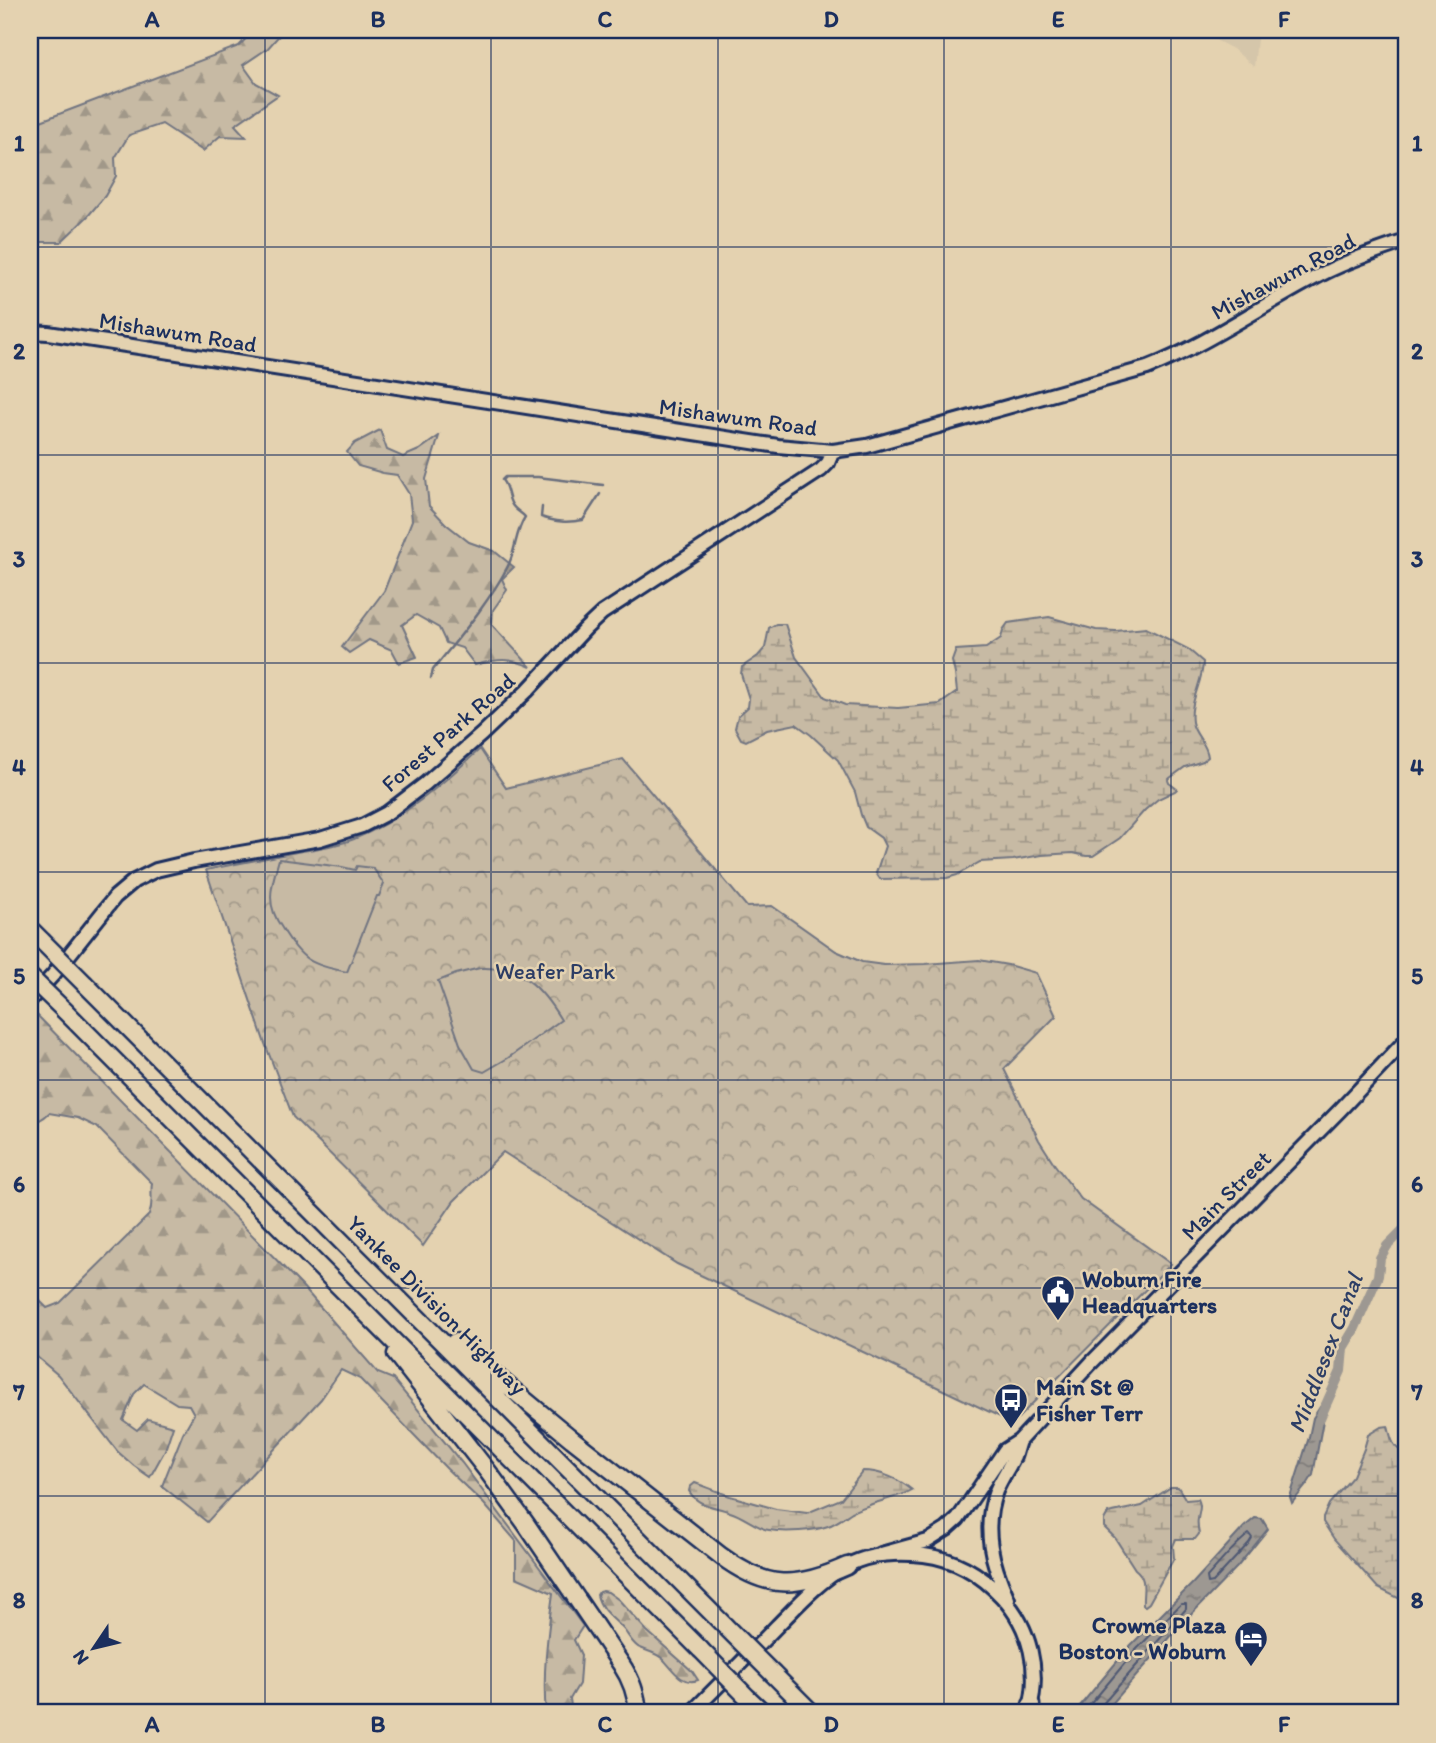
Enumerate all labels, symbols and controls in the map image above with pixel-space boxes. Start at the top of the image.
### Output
text: A [144,5,160,33]
text: B [371,5,386,33]
text: C [598,5,613,33]
text: D [823,5,839,33]
text: E [1052,5,1065,33]
text: F [1278,5,1291,33]
text: 1 [14,129,25,157]
text: 1 [1412,129,1423,157]
street label: Mishawum Road [1206,226,1360,326]
street label: Mishawum Road [97,306,259,358]
text: 2 [13,337,26,365]
text: 2 [1411,337,1424,365]
street label: Mishawum Road [657,392,819,442]
text: 3 [13,545,26,573]
text: 3 [1411,545,1424,573]
street label: Forest Park Road [375,666,521,798]
text: 4 [12,753,26,781]
text: 4 [1410,753,1424,781]
park label: Weafer Park [495,957,615,985]
text: 5 [13,962,25,990]
text: 5 [1411,962,1423,990]
street label: Main Street [1175,1144,1277,1246]
text: 6 [13,1170,25,1198]
text: 6 [1411,1170,1423,1198]
street label: Yankee Division Highway [341,1209,533,1401]
place label: Woburn Fire Headquarters [1082,1265,1217,1319]
water label: Middlesex Canal [1281,1267,1370,1437]
public building icon: Woburn Fire Headquarters [1039,1273,1077,1322]
place label: Main St @ Fisher Terr [1036,1373,1143,1427]
text: 7 [12,1378,25,1406]
text: 7 [1410,1378,1423,1406]
bus stop icon: Main St @ Fisher Terr [992,1381,1030,1430]
text: 8 [13,1586,26,1614]
text: 8 [1411,1586,1424,1614]
place label: Crowne Plaza Boston - Woburn [1058,1611,1227,1665]
north arrow [60,1614,130,1684]
hotel icon: Crowne Plaza Boston - Woburn [1232,1619,1270,1668]
text: N [67,1646,94,1669]
text: A [144,1710,160,1738]
text: B [371,1710,386,1738]
text: C [598,1710,613,1738]
text: D [823,1710,839,1738]
text: E [1052,1710,1065,1738]
text: F [1278,1710,1291,1738]

